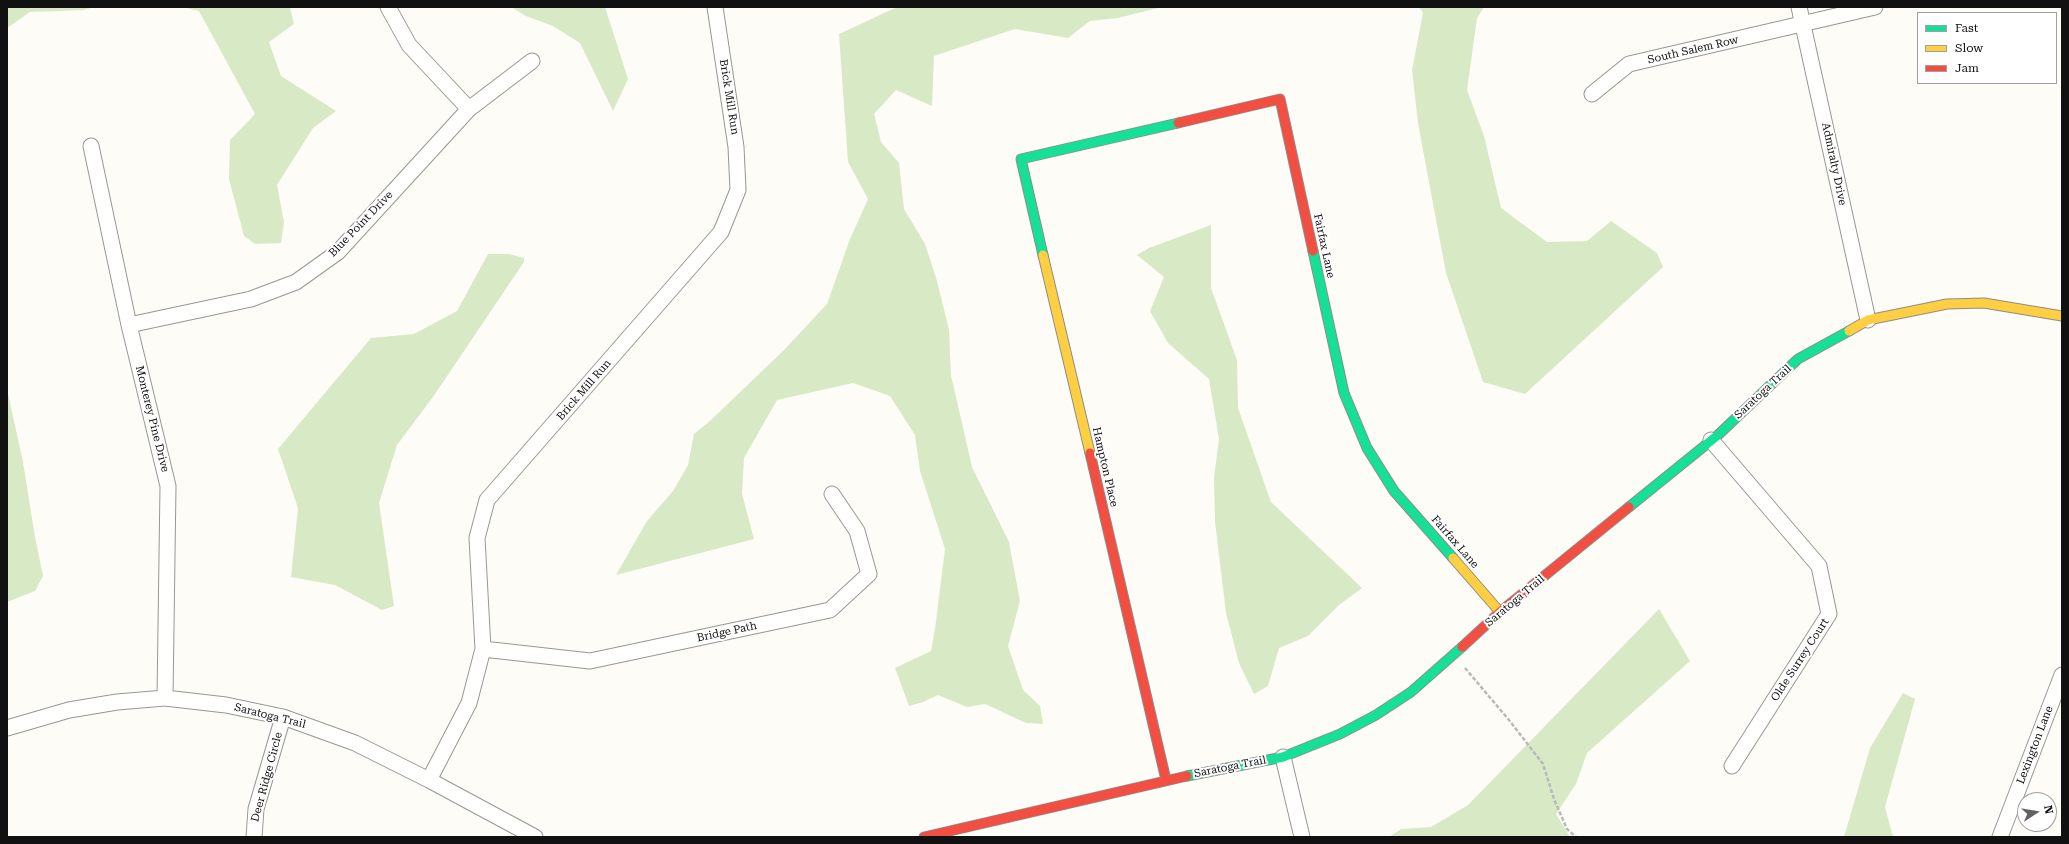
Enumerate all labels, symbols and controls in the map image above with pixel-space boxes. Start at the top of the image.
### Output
legend [1917,12,2057,84]
text: Fast [1955,21,1978,35]
street label: South Salem Row [1646,33,1740,67]
text: Slow [1955,41,1983,55]
street label: Brick Mill Run [717,58,741,136]
text: Jam [1955,61,1979,75]
street label: Admiralty Drive [1819,121,1849,207]
street label: Blue Point Drive [326,188,396,260]
street label: Fairfax Lane [1311,213,1337,279]
street label: Brick Mill Run [554,357,614,423]
street label: Saratoga Trail [1732,362,1794,422]
street label: Monterey Pine Drive [132,364,172,474]
street label: Hampton Place [1089,426,1121,508]
street label: Fairfax Lane [1429,513,1481,571]
street label: Saratoga Trail [1483,572,1547,630]
street label: Olde Surrey Court [1768,616,1832,704]
street label: Bridge Path [696,619,758,645]
street label: Saratoga Trail [233,701,307,731]
street label: Lexington Lane [2014,704,2056,786]
street label: Deer Ridge Circle [249,731,285,823]
street label: Saratoga Trail [1193,754,1267,780]
north arrow [2017,792,2057,832]
text: N [2041,804,2055,815]

